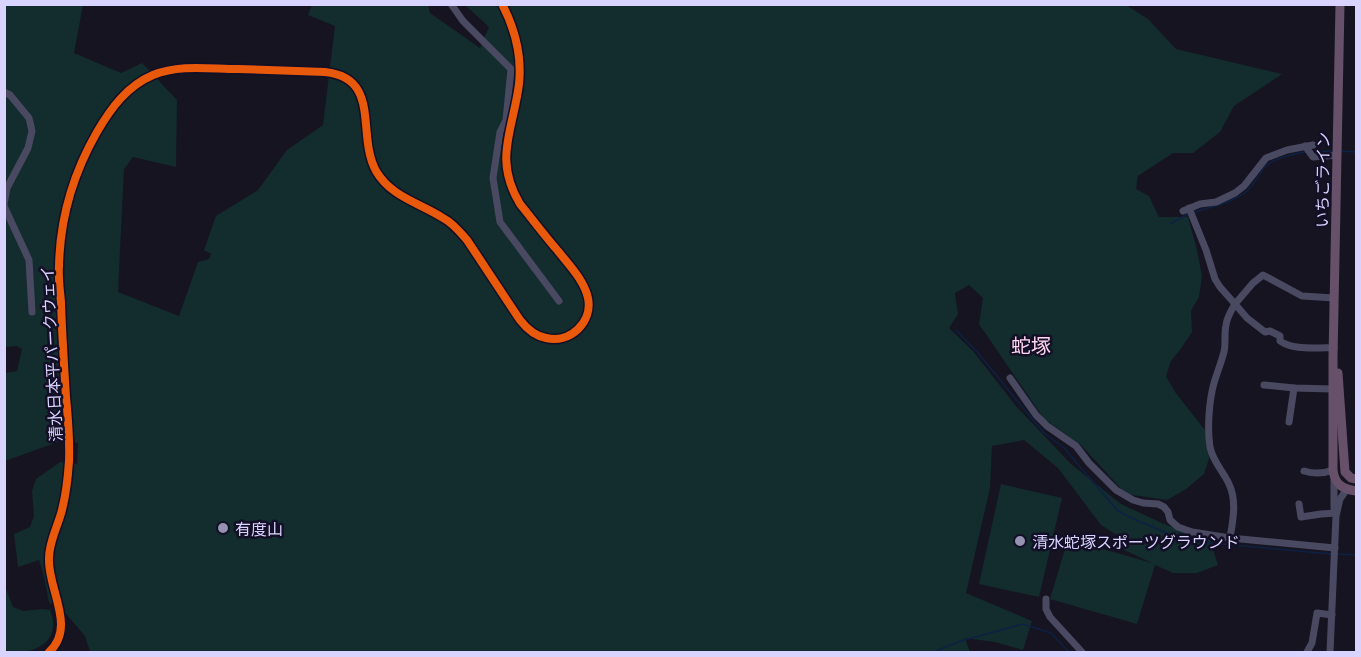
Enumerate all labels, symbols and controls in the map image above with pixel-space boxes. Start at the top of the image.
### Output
street label: いちごライン [1312,132,1332,228]
street label: 清水日本平パークウェイ [37,266,65,442]
district label: 蛇塚 [1011,333,1051,357]
place label: 有度山 [235,519,283,538]
marker: 有度山 [216,521,230,535]
place label: 清水蛇塚スポーツグラウンド [1032,532,1240,551]
marker: 清水蛇塚スポーツグラウンド [1013,534,1027,548]

